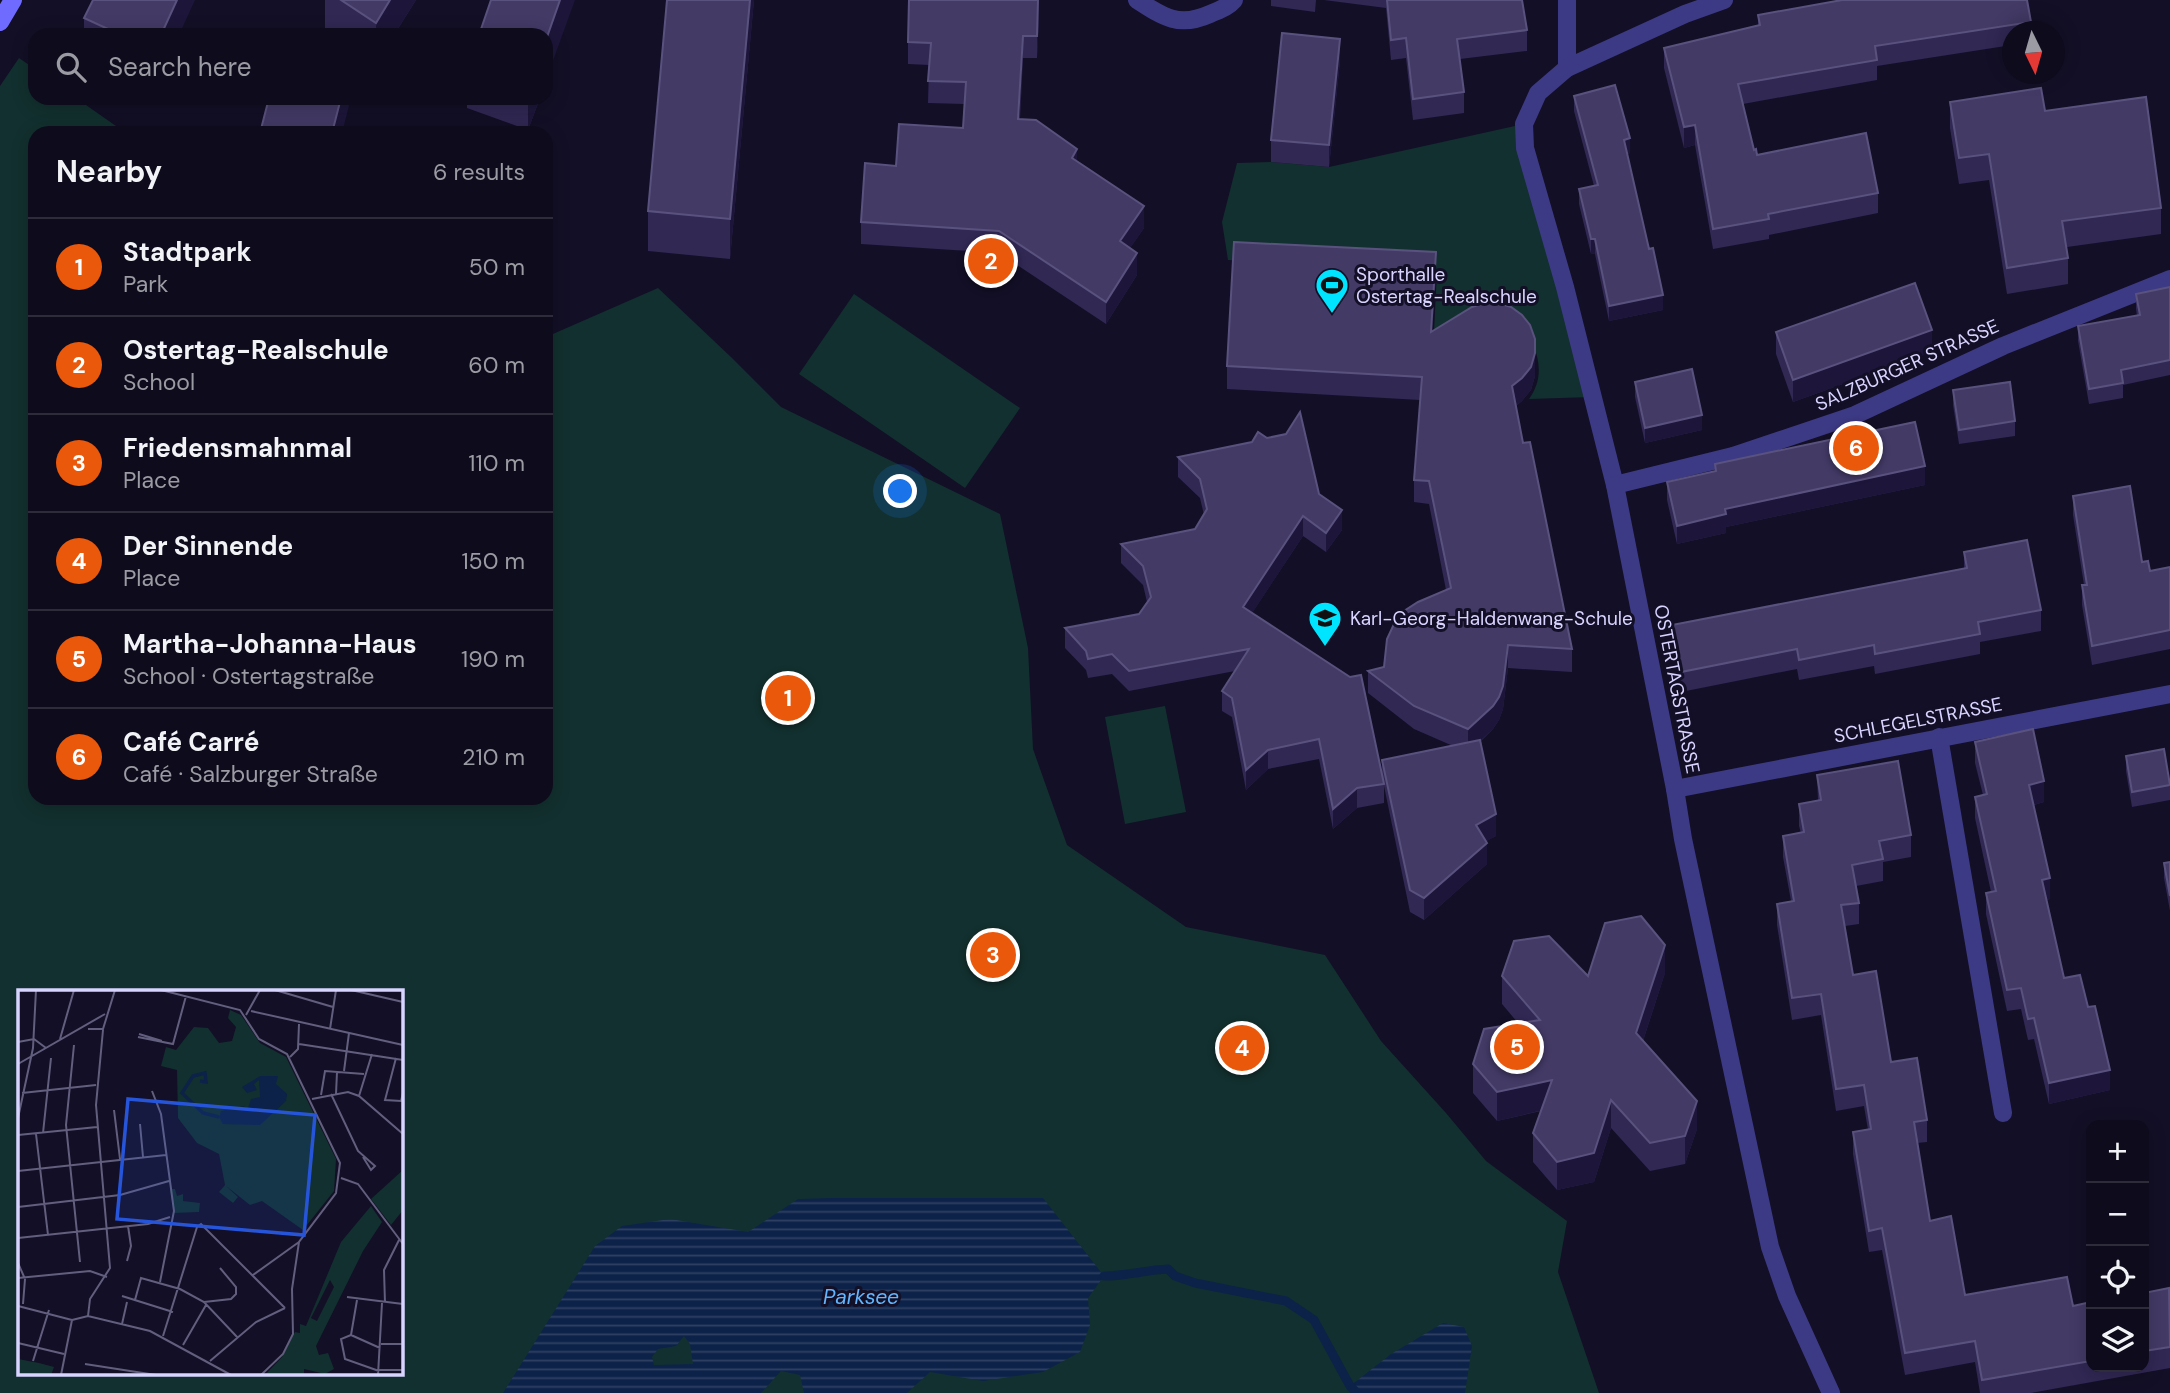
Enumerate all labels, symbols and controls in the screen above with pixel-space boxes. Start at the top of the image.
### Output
north arrow [2002,21,2065,84]
search box [28,28,553,105]
icon: search [52,48,90,86]
text: Search here [108,50,251,84]
text: Nearby [56,152,162,191]
text: 6 results [433,157,525,187]
text: Stadtpark [123,235,251,269]
pin: 2 [968,235,1014,287]
text: 1 [75,252,83,282]
text: 50 m [469,252,525,282]
place label: Sporthalle Ostertag-Realschule [1356,262,1537,309]
sports icon: Sporthalle Ostertag-Realschule [1313,266,1351,315]
text: Park [123,269,168,299]
street label: SALZBURGER STRASSE [1811,313,2003,417]
text: Ostertag-Realschule [123,333,389,367]
text: 2 [72,350,86,380]
text: 60 m [468,350,525,380]
text: School [123,367,195,397]
pin: 6 [1833,422,1879,474]
text: Friedensmahnmal [123,431,352,465]
text: 3 [72,448,86,478]
text: 110 m [468,448,525,478]
text: Place [123,465,180,495]
your location [883,474,917,508]
text: Der Sinnende [123,529,293,563]
text: 4 [72,546,86,576]
text: 150 m [461,546,525,576]
text: Place [123,563,180,593]
school or university icon: Karl-Georg-Haldenwang-Schule [1306,599,1344,648]
street label: OSTERTAGSTRASSE [1648,602,1706,776]
place label: Karl-Georg-Haldenwang-Schule [1350,606,1633,631]
text: Martha-Johanna-Haus [123,627,417,661]
text: 5 [72,644,86,674]
text: 190 m [461,644,525,674]
text: School · Ostertagstraße [123,661,374,691]
pin: 1 [765,672,811,724]
street label: SCHLEGELSTRASSE [1832,691,2004,749]
text: Café Carré [123,725,259,759]
text: 6 [72,742,86,772]
text: 210 m [462,742,525,772]
text: Café · Salzburger Straße [123,759,378,789]
pin: 3 [970,929,1016,981]
inset map [18,990,402,1376]
pin: 5 [1494,1021,1540,1073]
pin: 4 [1219,1022,1265,1074]
map controls [2086,1120,2149,1372]
button: + [2086,1120,2149,1183]
button: − [2086,1183,2149,1246]
button: locate [2086,1246,2149,1309]
water label: Parksee [823,1283,899,1311]
button: layers [2086,1309,2149,1372]

